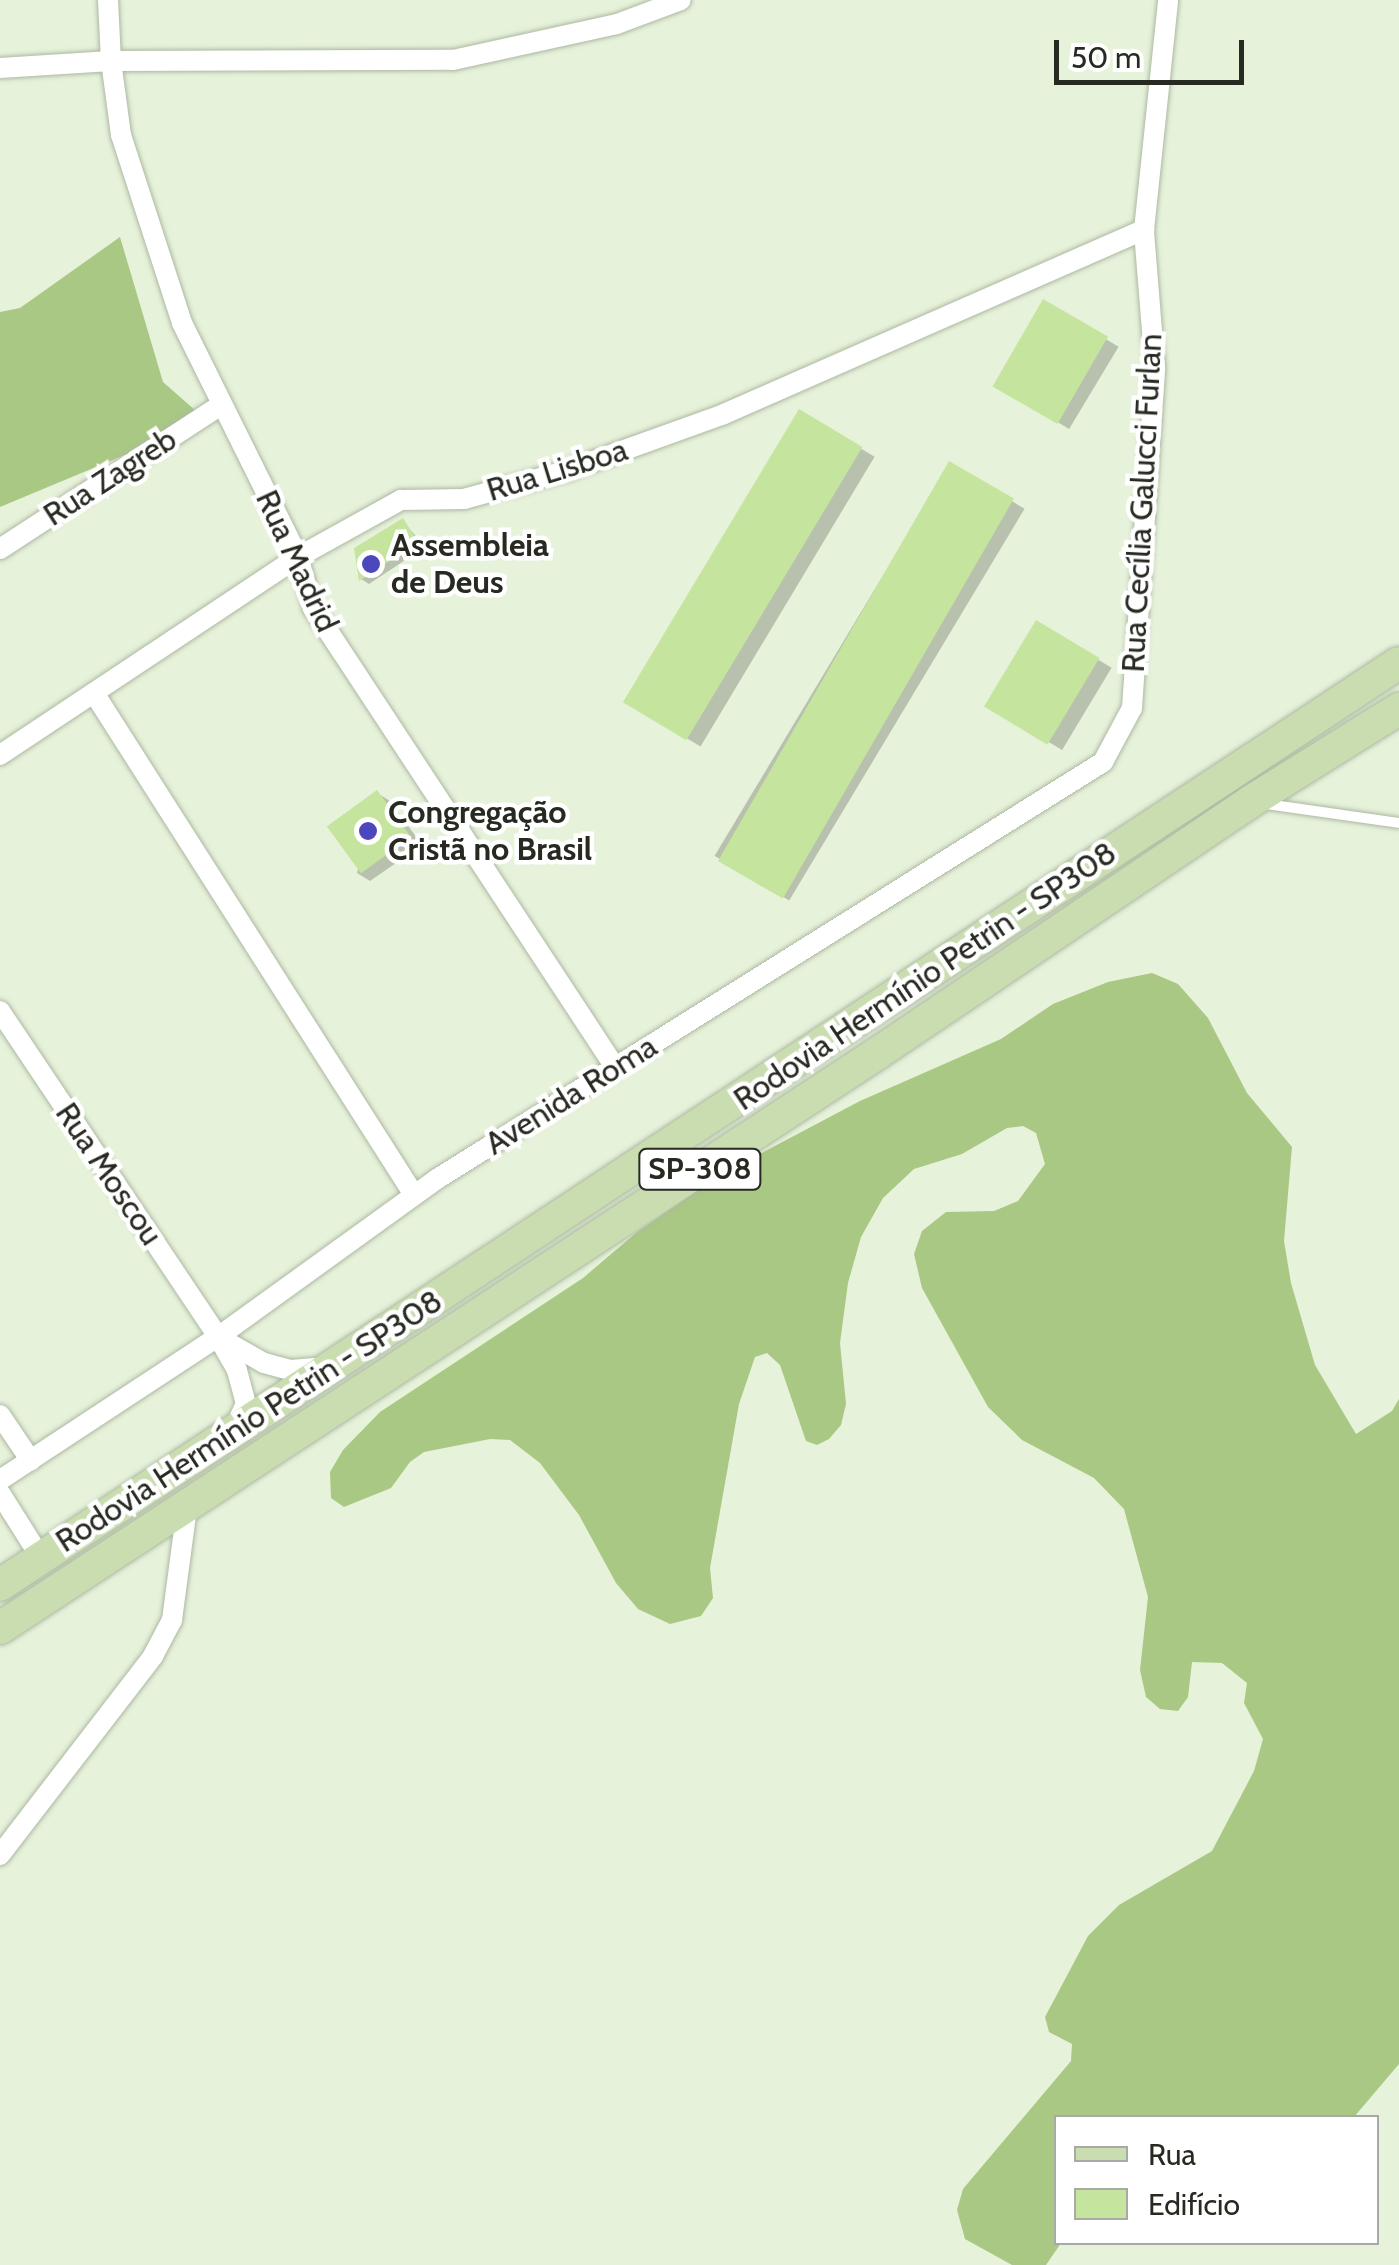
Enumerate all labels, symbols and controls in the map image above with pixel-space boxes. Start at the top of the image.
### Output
scale bar [1059,20,1249,82]
text: 50 m [1071,39,1141,76]
street label: Rua Cecília Galucci Furlan [1114,333,1170,673]
street label: Rua Zagreb [36,420,184,534]
street label: Rua Lisboa [482,430,632,510]
street label: Rua Madrid [248,484,346,638]
place label: Assembleia de Deus [391,527,549,602]
marker: Assembleia de Deus [360,553,382,575]
place label: Congregação Cristã no Brasil [388,794,592,869]
marker: Congregação Cristã no Brasil [357,820,379,842]
street label: Rodovia Hermínio Petrin - SP308 [726,833,1124,1119]
street label: Avenida Roma [478,1027,664,1163]
street label: Rua Moscou [47,1096,171,1252]
road number: SP-308 [638,1144,762,1194]
street label: Rodovia Hermínio Petrin - SP308 [49,1282,449,1560]
legend [1054,2115,1379,2245]
text: Rua [1148,2136,1196,2173]
text: Edifício [1148,2186,1240,2223]

